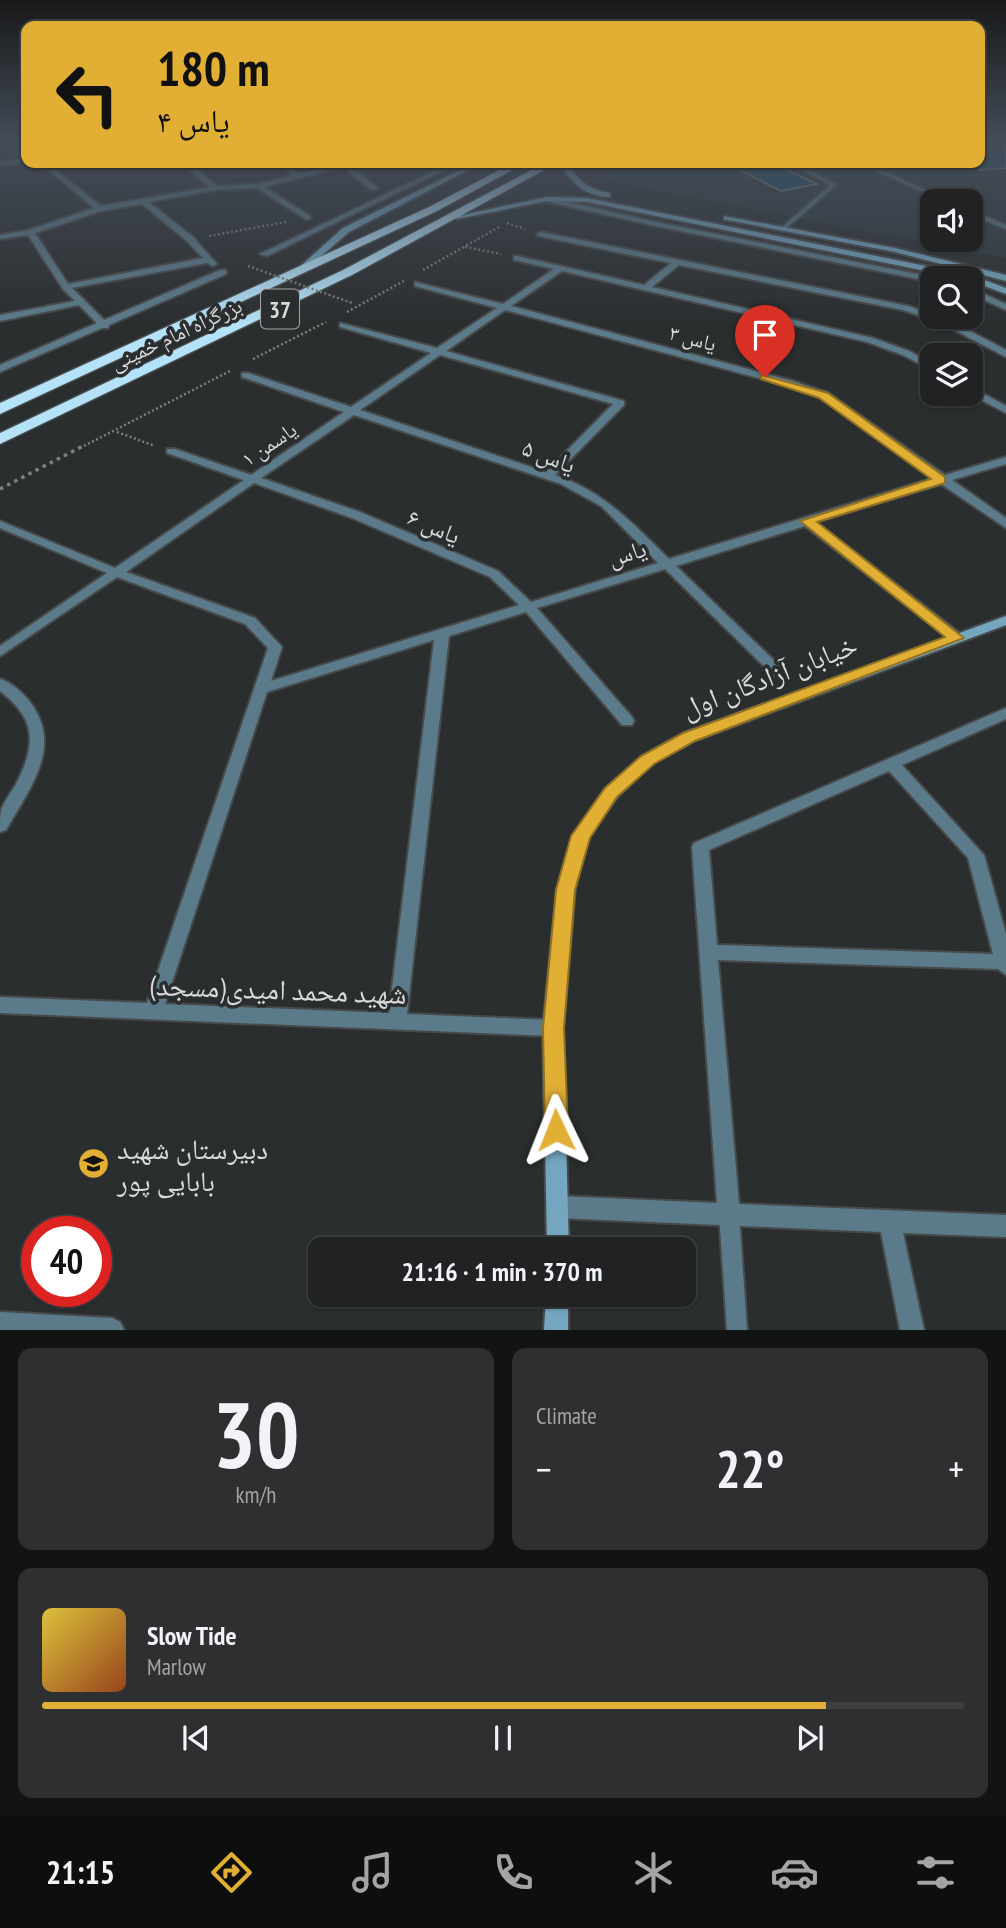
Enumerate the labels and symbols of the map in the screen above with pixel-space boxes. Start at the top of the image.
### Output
road number: 37 [261,290,299,328]
street label: بزرگراه امام خمینی [106,292,247,377]
pin [735,305,795,377]
street label: یاس ۳ [666,319,720,357]
street label: یاسمن ۱ [236,416,302,472]
street label: یاس ۵ [518,432,580,480]
street label: یاس ۶ [403,501,465,551]
street label: یاس [604,533,650,573]
street label: خیابان آزادگان اول [676,626,862,726]
street label: (مسجد)شهید محمد امیدی [149,966,407,1012]
position arrow [519,1093,593,1167]
place label: دبیرستان شهید بابایی پور [116,1130,268,1199]
school or university icon: دبیرستان شهید بابایی پور [77,1147,111,1181]
speed limit sign: 40 [21,1216,112,1307]

